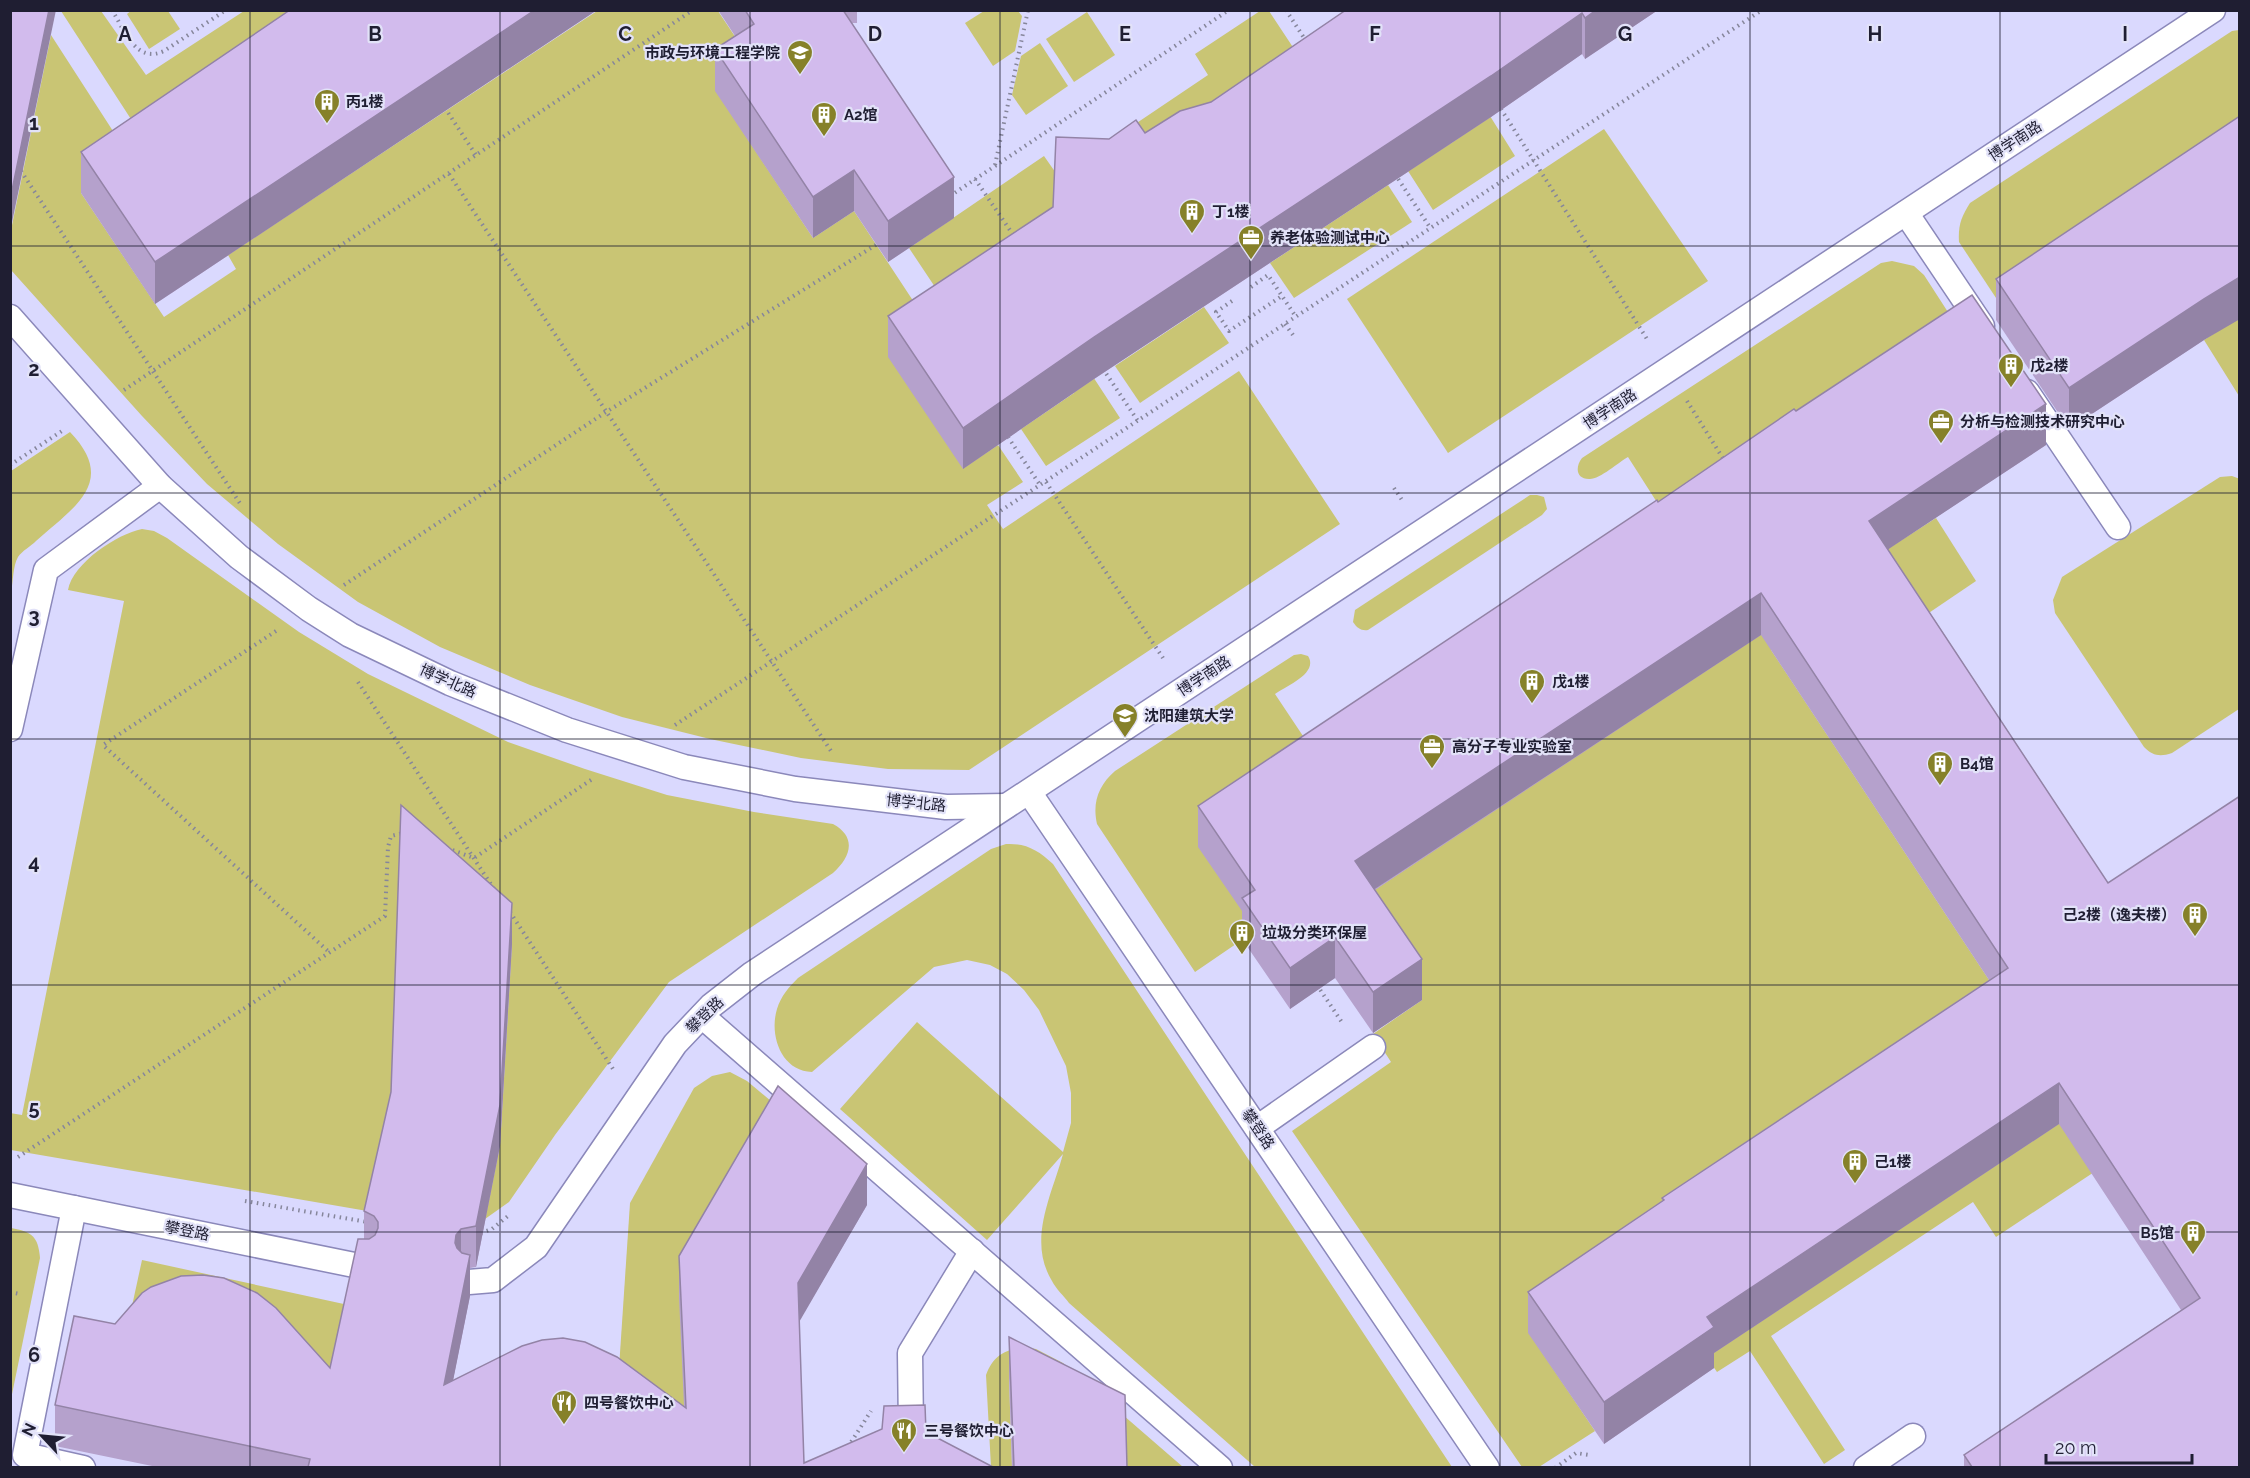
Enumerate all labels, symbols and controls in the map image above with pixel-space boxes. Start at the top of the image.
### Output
text: A [118,22,132,46]
text: B [368,22,382,46]
text: C [618,22,632,46]
text: D [868,22,882,46]
text: E [1119,22,1131,46]
text: F [1369,22,1381,46]
text: G [1618,22,1632,46]
text: H [1868,22,1882,46]
text: I [2122,22,2128,46]
school or university icon: 市政与环境工程学院 [785,38,815,76]
place label: 市政与环境工程学院 [645,44,780,62]
building icon: 丙1楼 [312,87,342,125]
place label: 丙1楼 [346,93,383,111]
building icon: A2馆 [809,100,839,138]
place label: A2馆 [844,106,878,124]
text: 1 [29,111,39,135]
street label: 博学南路 [1985,117,2045,165]
building icon: 丁1楼 [1177,197,1207,235]
place label: 丁1楼 [1212,203,1249,221]
office icon: 养老体验测试中心 [1236,223,1266,261]
place label: 养老体验测试中心 [1270,229,1390,247]
building icon: 戊2楼 [1996,351,2026,389]
text: 2 [28,357,40,381]
place label: 戊2楼 [2030,357,2068,375]
street label: 博学南路 [1580,385,1640,433]
office icon: 分析与检测技术研究中心 [1926,407,1956,445]
place label: 分析与检测技术研究中心 [1960,413,2125,431]
text: 3 [28,604,40,628]
street label: 博学南路 [1174,652,1234,700]
street label: 博学北路 [417,661,479,701]
building icon: 戊1楼 [1517,667,1547,705]
place label: 戊1楼 [1552,673,1589,691]
school or university icon: 沈阳建筑大学 [1110,701,1140,739]
place label: 沈阳建筑大学 [1144,707,1234,725]
office icon: 高分子专业实验室 [1417,732,1447,770]
place label: 高分子专业实验室 [1452,738,1572,756]
building icon: B4馆 [1925,749,1955,787]
place label: B4馆 [1960,755,1994,773]
street label: 博学北路 [885,791,947,815]
text: 4 [28,850,40,874]
building icon: 己2楼（逸夫楼） [2180,900,2210,938]
place label: 己2楼（逸夫楼） [2063,906,2176,924]
building icon: 垃圾分类环保屋 [1227,918,1257,956]
place label: 垃圾分类环保屋 [1262,924,1367,942]
street label: 攀登路 [683,993,727,1037]
text: 5 [28,1096,40,1120]
street label: 攀登路 [1238,1105,1278,1153]
building icon: 己1楼 [1840,1147,1870,1185]
place label: 己1楼 [1874,1153,1911,1171]
street label: 攀登路 [163,1218,211,1244]
building icon: B5馆 [2178,1218,2208,1256]
place label: B5馆 [2140,1224,2174,1242]
text: 6 [28,1343,40,1367]
restaurant icon: 四号餐饮中心 [549,1388,579,1426]
place label: 四号餐饮中心 [584,1394,674,1412]
north arrow [12,1406,72,1466]
restaurant icon: 三号餐饮中心 [889,1416,919,1454]
text: N [18,1420,40,1439]
place label: 三号餐饮中心 [924,1422,1014,1440]
scale bar [2046,1427,2192,1465]
text: 20 m [2055,1437,2097,1458]

